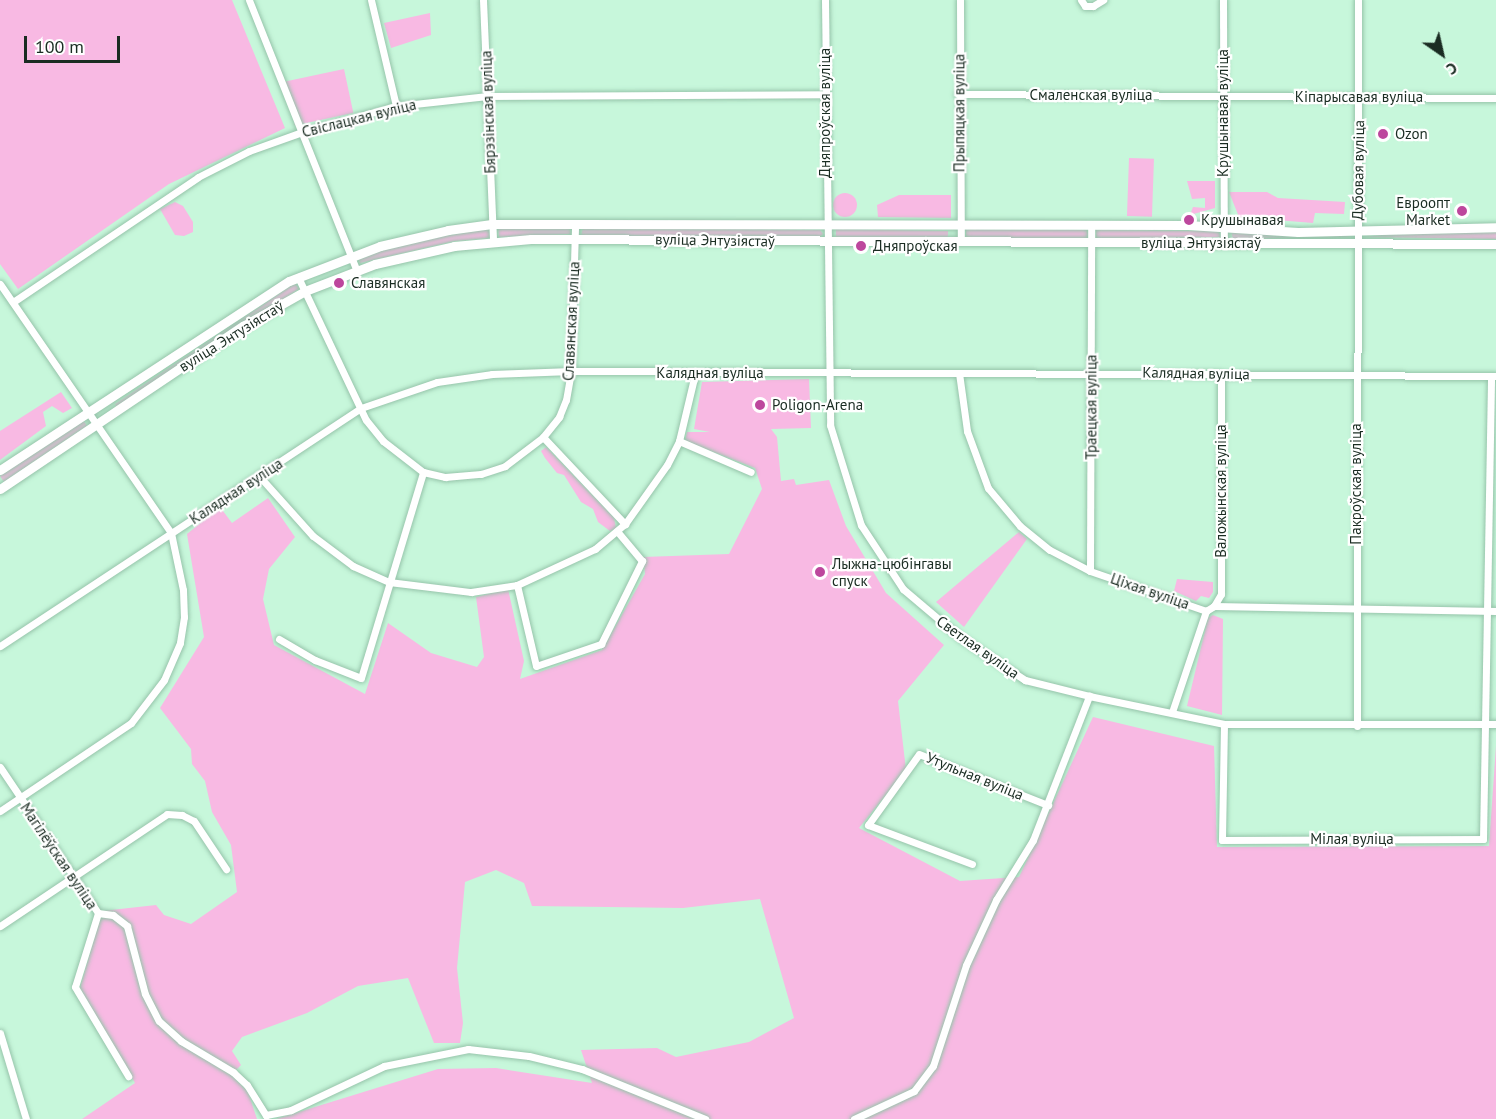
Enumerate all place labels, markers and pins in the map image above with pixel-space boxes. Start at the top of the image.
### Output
place label: Ozon [1395,125,1428,143]
marker: Ozon [1376,127,1390,141]
place label: Евроопт Market [1396,193,1450,228]
marker: Евроопт Market [1455,204,1469,218]
place label: Крушынавая [1201,211,1284,229]
marker: Крушынавая [1182,213,1196,227]
place label: Дняпроўская [873,237,958,255]
marker: Дняпроўская [854,239,868,253]
place label: Славянская [351,274,425,292]
marker: Славянская [332,276,346,290]
place label: Poligon-Arena [772,396,863,414]
marker: Poligon-Arena [753,398,767,412]
place label: Лыжна-цюбінгавы спуск [832,554,952,589]
marker: Лыжна-цюбінгавы спуск [813,565,827,579]

